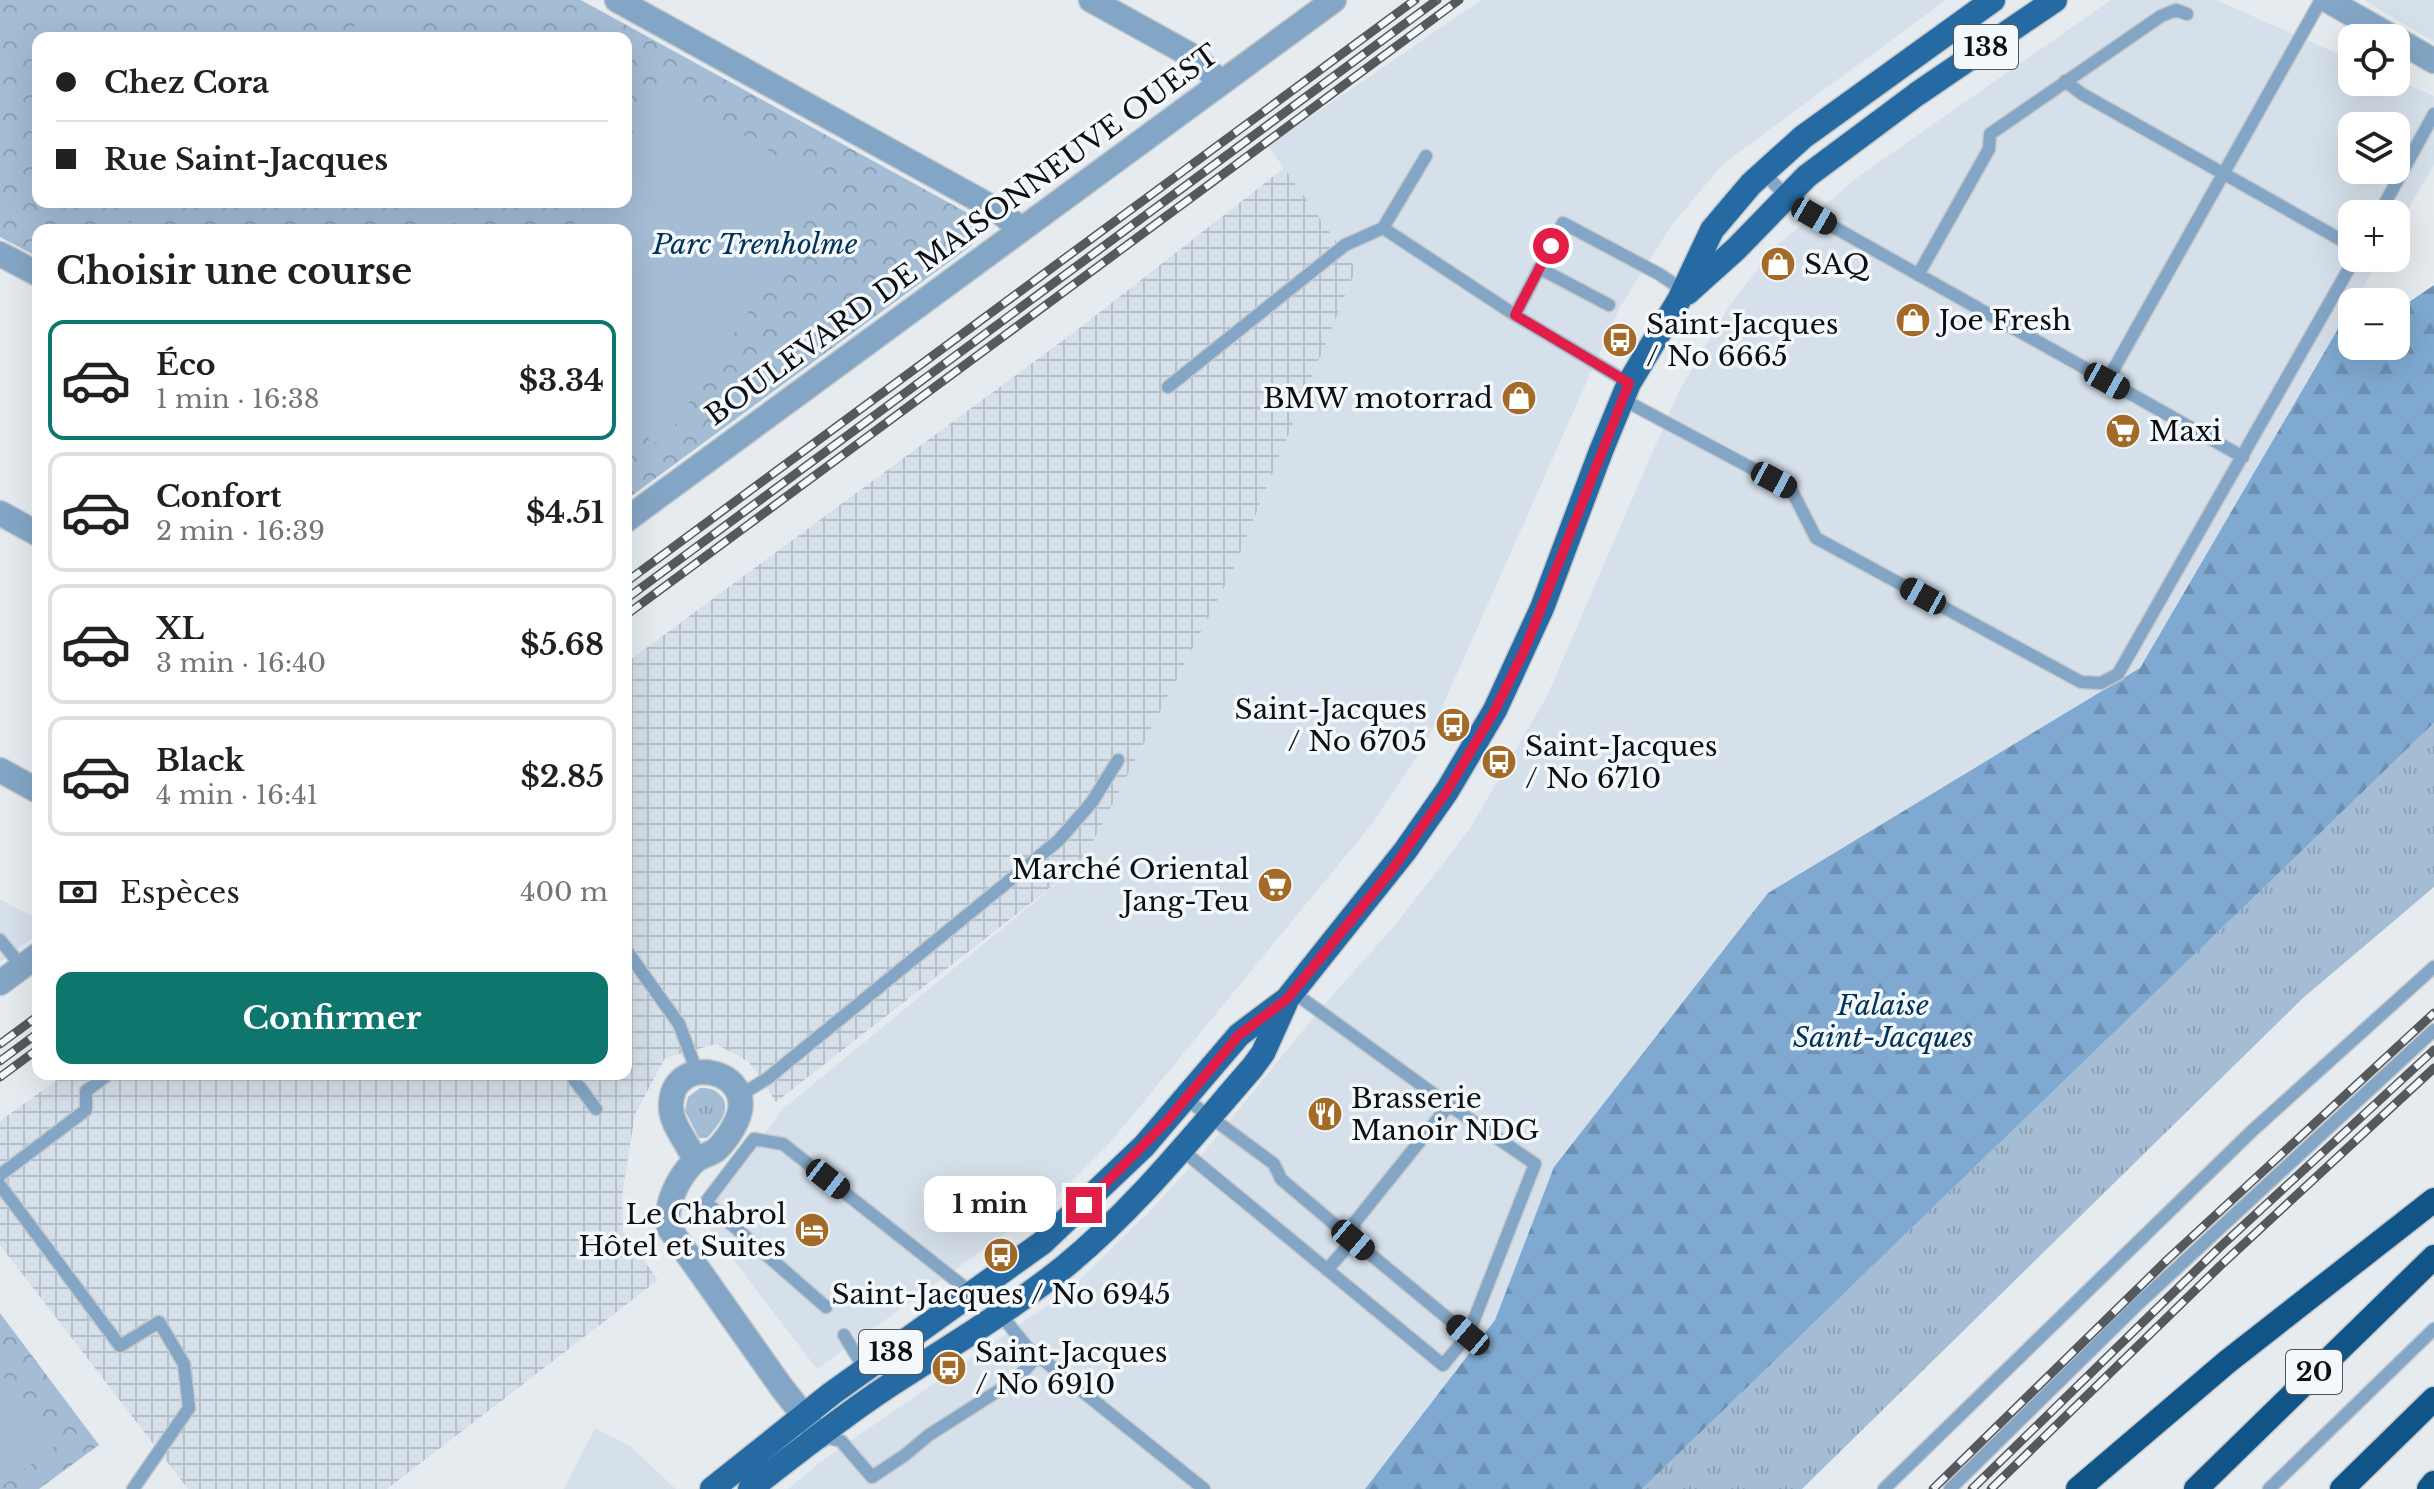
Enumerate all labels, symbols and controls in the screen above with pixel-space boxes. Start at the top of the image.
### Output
map controls [2338,24,2410,360]
button: locate [2338,24,2410,96]
road number: 138 [1954,25,2018,69]
street label: BOULEVARD DE MAISONNEUVE OUEST [699,37,1226,433]
text: Chez Cora [104,64,269,101]
button: layers [2338,112,2410,184]
text: Rue Saint-Jacques [104,141,388,178]
car [1787,194,1841,238]
button: + [2338,200,2410,272]
park label: Parc Trenholme [651,227,858,262]
route start [1533,228,1569,264]
shop icon: SAQ [1759,245,1797,283]
place label: SAQ [1804,247,1870,282]
text: Choisir une course [56,249,412,294]
button: − [2338,288,2410,360]
shop icon: Joe Fresh [1894,301,1932,339]
place label: Joe Fresh [1935,303,2071,338]
place label: Saint-Jacques / No 6665 [1646,307,1838,374]
bus stop icon: Saint-Jacques / No 6665 [1601,321,1639,359]
icon: car [60,344,132,416]
text: Éco [156,346,216,383]
car [2080,359,2134,403]
text: $3.34 [519,362,604,399]
shop icon: BMW motorrad [1500,379,1538,417]
place label: BMW motorrad [1263,381,1493,416]
text: 1 min · 16:38 [156,383,320,415]
supermarket icon: Maxi [2104,412,2142,450]
place label: Maxi [2149,414,2222,449]
car [1747,458,1801,502]
icon: car [60,476,132,548]
text: Confort [156,478,281,515]
text: $4.51 [526,494,604,531]
text: 2 min · 16:39 [156,515,325,547]
car [1896,574,1950,618]
icon: car [60,608,132,680]
text: XL [156,610,204,647]
text: $5.68 [520,626,604,663]
text: 3 min · 16:40 [156,647,326,679]
place label: Saint-Jacques / No 6705 [1235,692,1427,759]
bus stop icon: Saint-Jacques / No 6705 [1434,706,1472,744]
place label: Saint-Jacques / No 6710 [1525,729,1717,796]
icon: car [60,740,132,812]
text: Black [156,742,244,779]
bus stop icon: Saint-Jacques / No 6710 [1480,743,1518,781]
text: $2.85 [520,758,604,795]
text: 4 min · 16:41 [156,779,318,811]
place label: Marché Oriental Jang-Teu [1012,852,1249,919]
supermarket icon: Marché Oriental Jang-Teu [1256,866,1294,904]
icon: cash [56,870,100,914]
text: Espèces [120,874,240,911]
text: 400 m [520,876,608,908]
button: Confirmer [56,972,608,1064]
park label: Falaise Saint-Jacques [1793,988,1973,1055]
place label: Brasserie Manoir NDG [1351,1081,1539,1148]
restaurant icon: Brasserie Manoir NDG [1306,1095,1344,1133]
car [802,1155,854,1203]
callout: 1 min [924,1177,1056,1233]
route end [1066,1187,1102,1223]
text: 1 min [952,1188,1028,1220]
place label: Le Chabrol Hôtel et Suites [578,1197,786,1264]
hotel icon: Le Chabrol Hôtel et Suites [793,1211,831,1249]
car [1327,1215,1379,1265]
bus stop icon: Saint-Jacques / No 6945 [982,1236,1020,1274]
place label: Saint-Jacques / No 6945 [831,1277,1171,1312]
car [1442,1310,1494,1360]
road number: 138 [859,1330,923,1374]
place label: Saint-Jacques / No 6910 [975,1335,1167,1402]
bus stop icon: Saint-Jacques / No 6910 [930,1349,968,1387]
road number: 20 [2286,1350,2342,1394]

